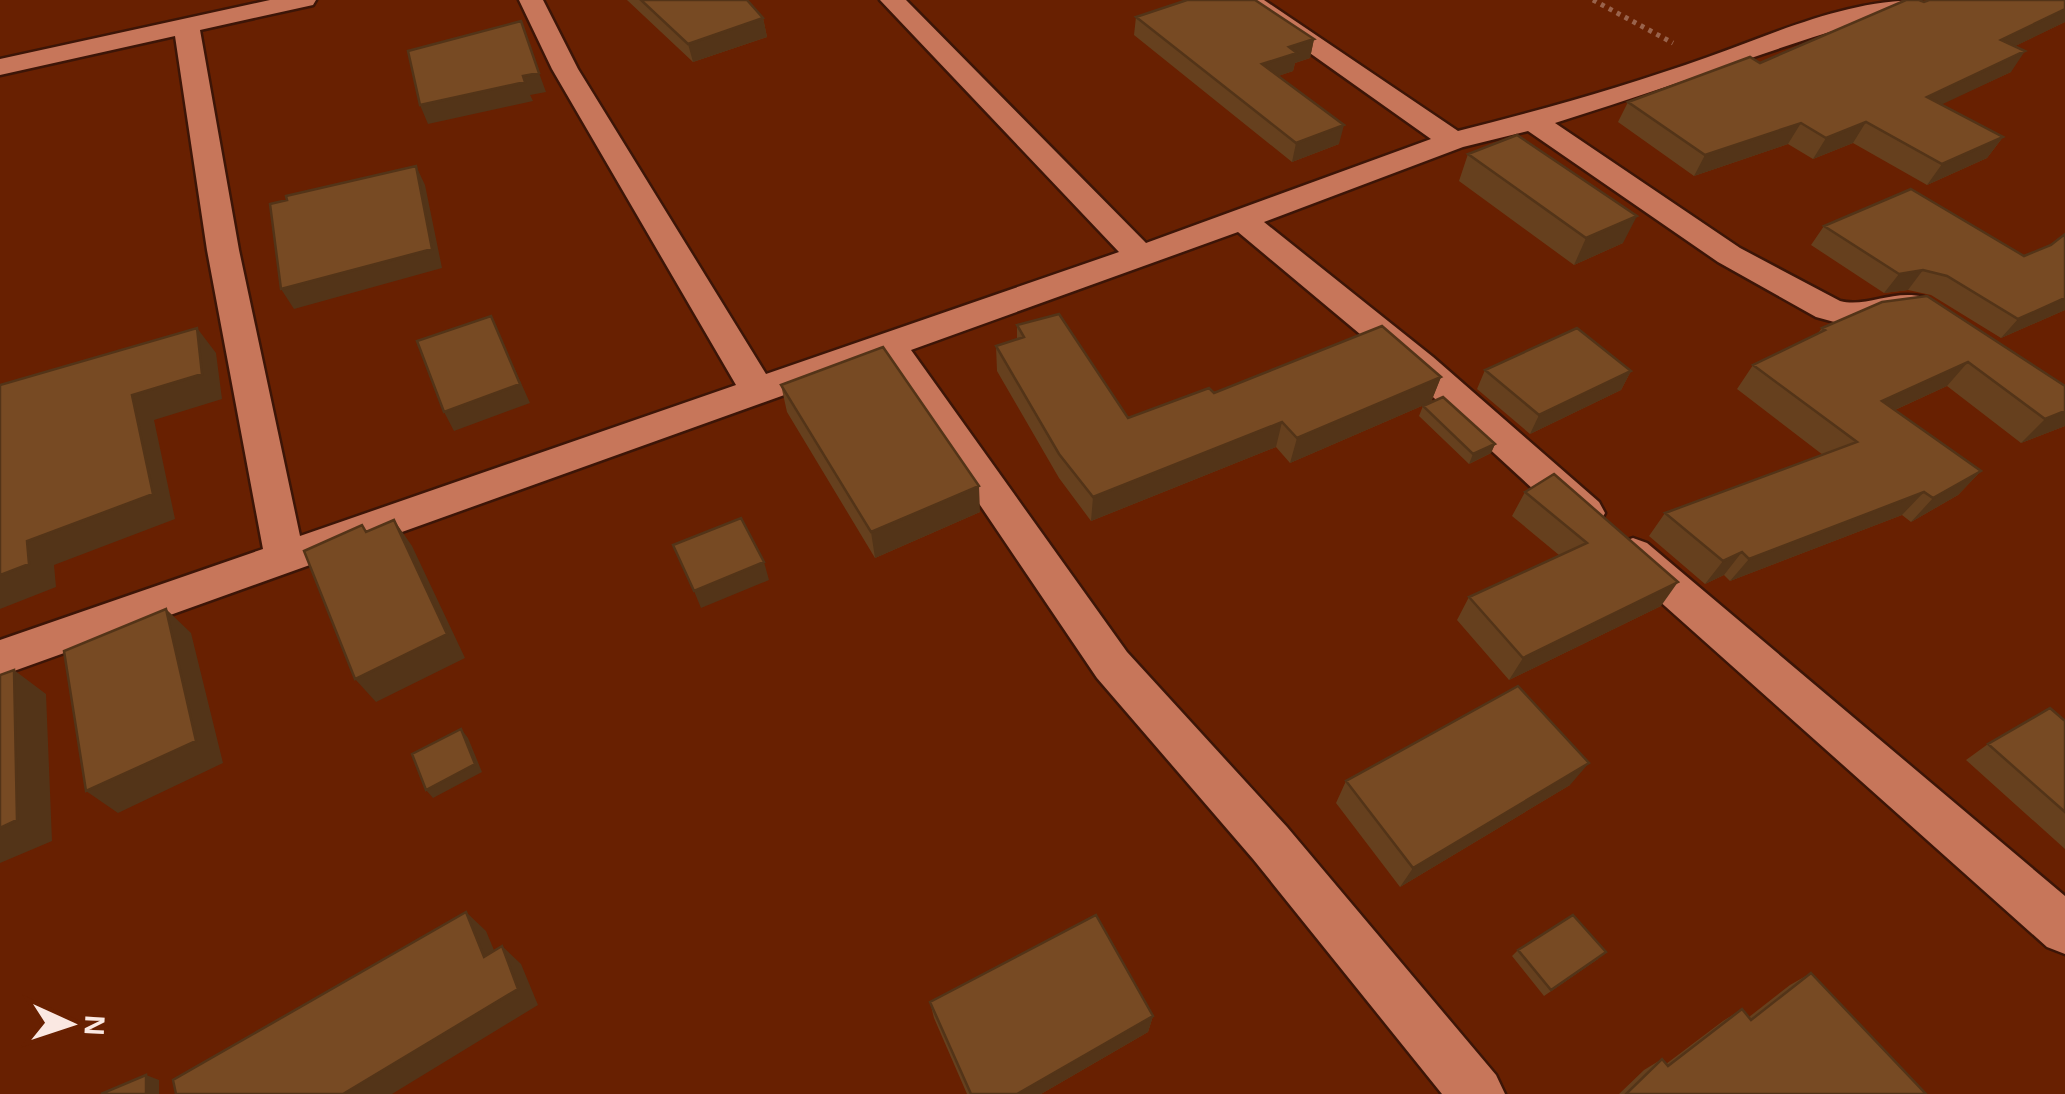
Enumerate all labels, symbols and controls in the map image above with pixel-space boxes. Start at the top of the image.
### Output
north arrow [20,974,120,1074]
text: N [78,1014,110,1036]

